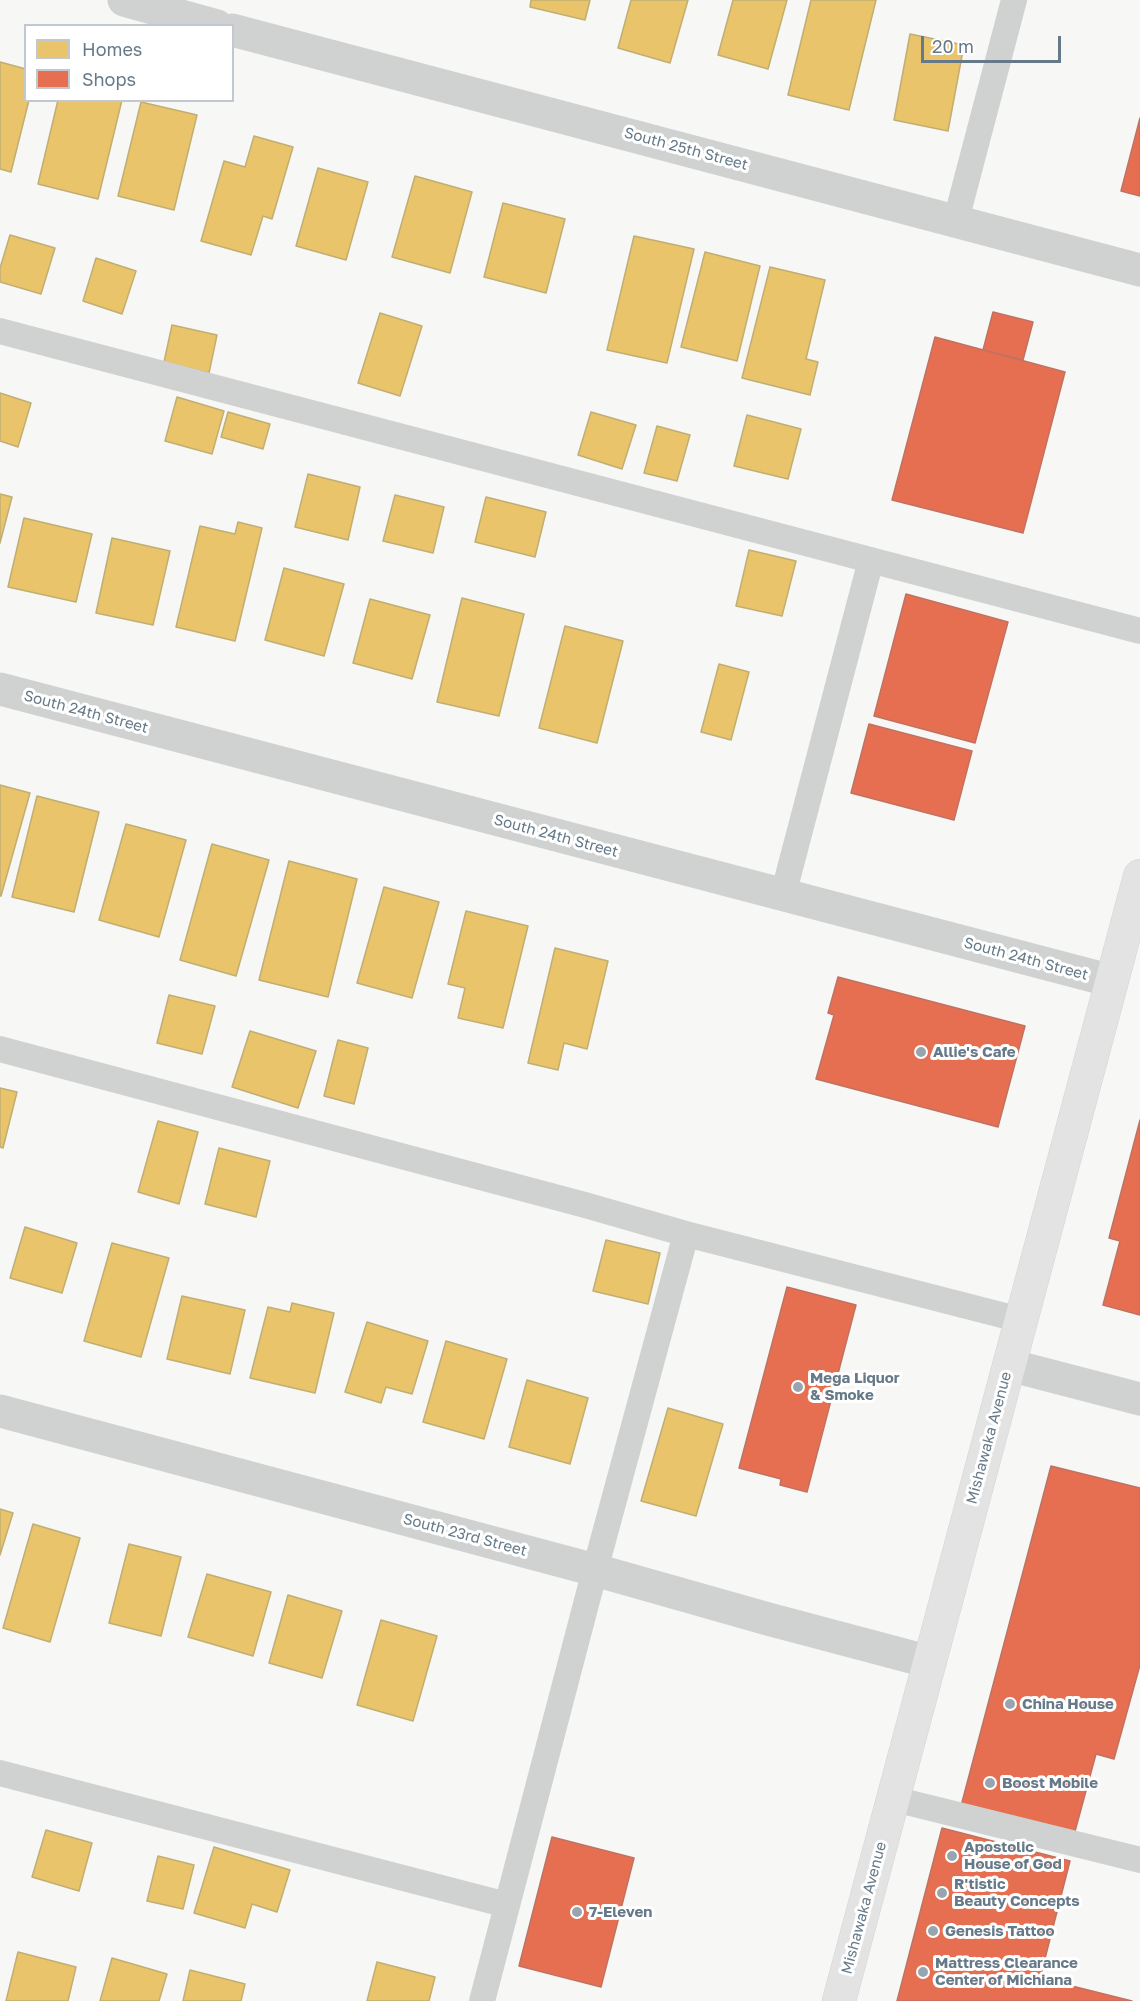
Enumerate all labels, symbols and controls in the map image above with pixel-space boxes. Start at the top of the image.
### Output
legend [24,24,234,102]
scale bar [924,24,1064,62]
text: 20 m [932,35,974,57]
text: Homes [82,38,142,60]
text: Shops [82,68,136,90]
street label: South 25th Street [622,124,750,174]
street label: South 24th Street [22,687,150,737]
street label: South 24th Street [492,811,620,861]
street label: South 24th Street [962,934,1090,984]
place label: Allie's Cafe [933,1043,1016,1061]
marker: Allie's Cafe [914,1045,928,1059]
place label: Mega Liquor & Smoke [810,1369,900,1404]
street label: Mishawaka Avenue [963,1370,1015,1506]
marker: Mega Liquor & Smoke [791,1380,805,1394]
street label: South 23rd Street [401,1510,529,1560]
place label: China House [1022,1695,1114,1713]
marker: China House [1003,1697,1017,1711]
place label: Boost Mobile [1002,1774,1098,1792]
marker: Boost Mobile [983,1776,997,1790]
place label: Apostolic House of God [964,1838,1062,1873]
street label: Mishawaka Avenue [838,1840,890,1976]
marker: Apostolic House of God [945,1849,959,1863]
place label: R'tistic Beauty Concepts [954,1875,1080,1910]
marker: R'tistic Beauty Concepts [935,1886,949,1900]
place label: 7-Eleven [589,1903,652,1921]
marker: 7-Eleven [570,1905,584,1919]
place label: Genesis Tattoo [945,1922,1055,1940]
marker: Genesis Tattoo [926,1924,940,1938]
place label: Mattress Clearance Center of Michiana [935,1954,1078,1989]
marker: Mattress Clearance Center of Michiana [916,1965,930,1979]

